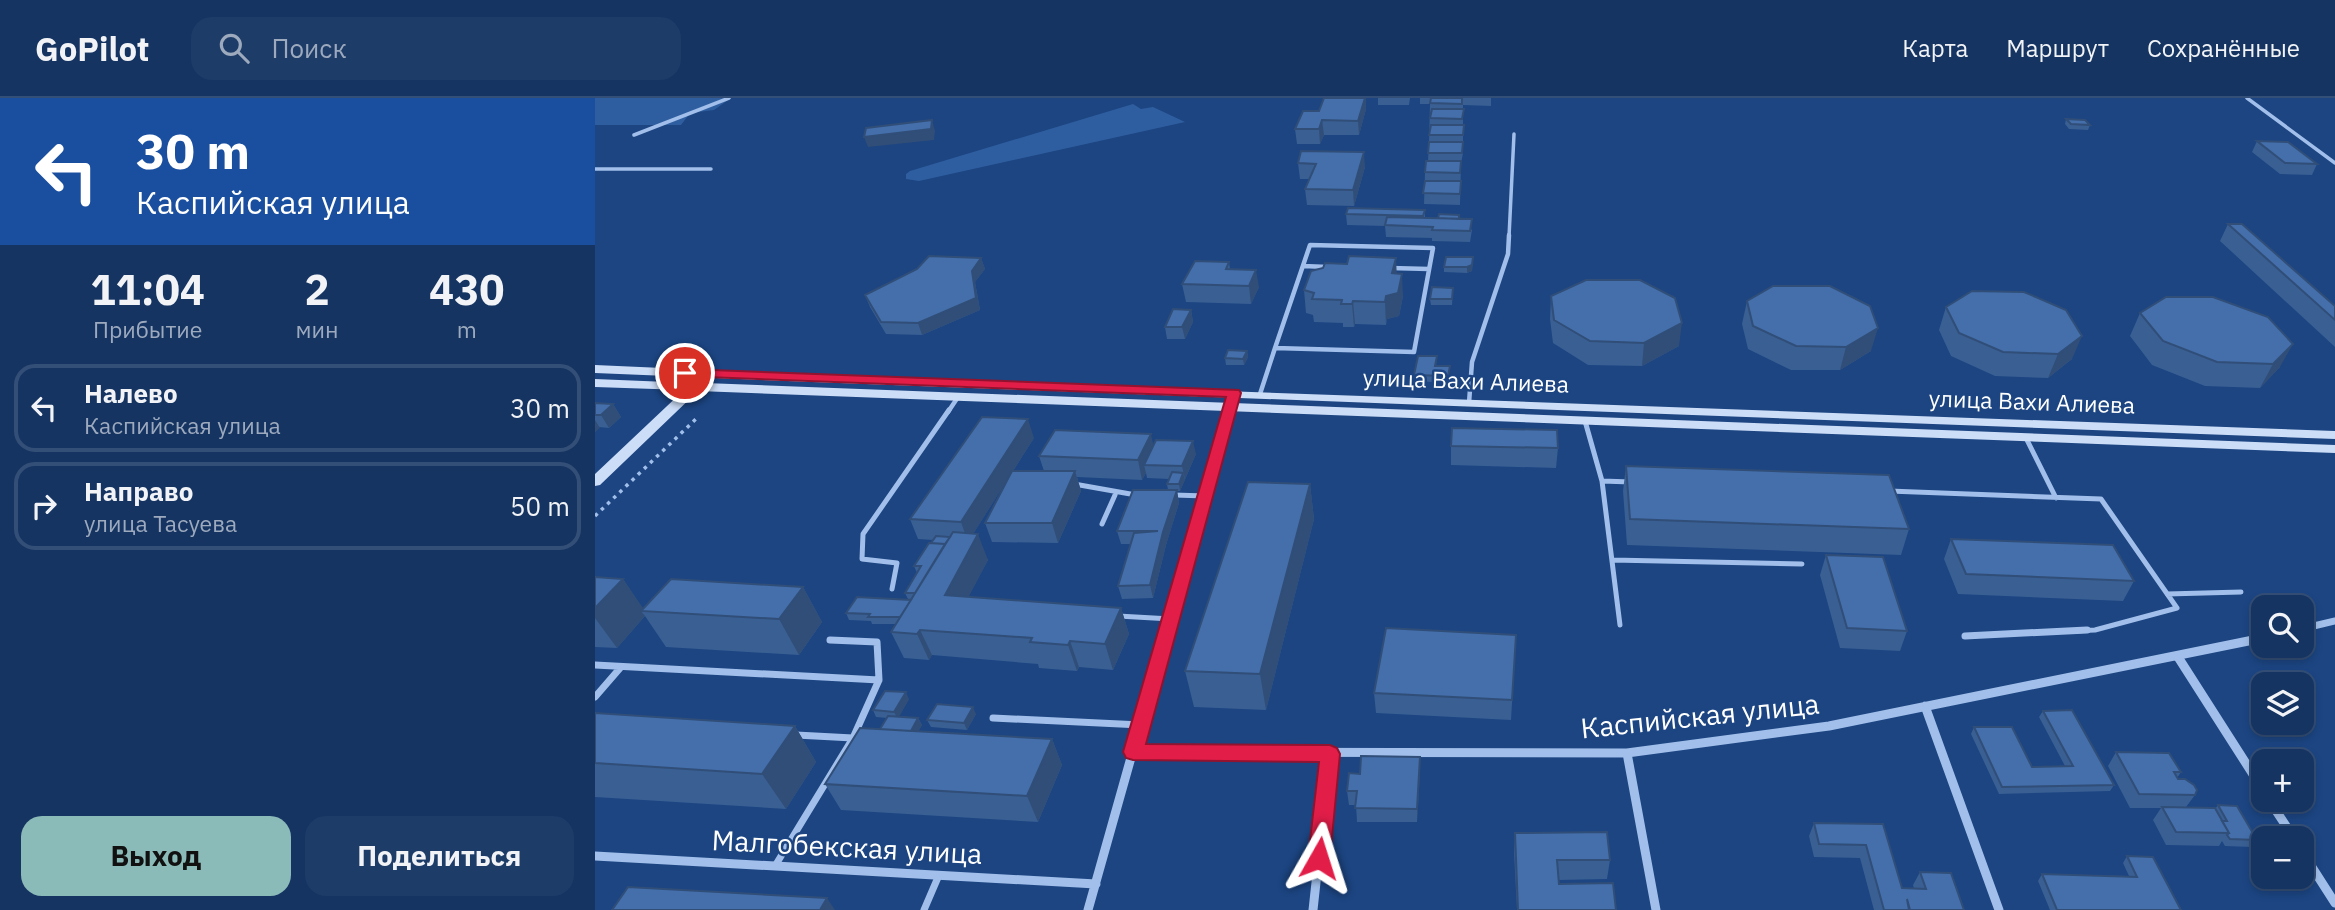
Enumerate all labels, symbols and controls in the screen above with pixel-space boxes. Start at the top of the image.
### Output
search box [191,17,681,80]
text: GoPilot [35,27,149,70]
icon: search [215,29,253,67]
text: Поиск [271,31,347,65]
text: Карта [1902,32,1968,64]
text: Маршрут [2006,32,2109,64]
text: Сохранённые [2147,32,2300,64]
text: 30 m [136,119,250,182]
icon: left [21,126,112,217]
text: Каспийская улица [136,181,410,223]
text: 11:04 [90,262,205,317]
text: 2 [304,262,330,317]
text: 430 [429,262,505,317]
text: Прибытие [93,314,202,344]
text: мин [295,314,339,344]
text: m [457,314,477,344]
pin [655,343,715,403]
icon: arrive [666,354,704,392]
street label: улица Вахи Алиева [1362,361,1570,399]
text: Налево [84,376,178,410]
street label: улица Вахи Алиева [1928,382,2136,420]
icon: left [25,389,63,427]
text: 30 m [510,391,570,425]
text: Каспийская улица [84,410,281,440]
text: Направо [84,474,193,508]
icon: right [25,487,63,525]
text: 50 m [510,489,570,523]
text: улица Тасуева [84,508,237,538]
map controls [2251,595,2314,889]
button: search [2251,595,2314,658]
button: layers [2251,672,2314,735]
street label: Каспийская улица [1579,685,1821,746]
button: + [2251,749,2314,812]
button: Выход [21,816,291,896]
button: Поделиться [305,816,574,896]
street label: Малгобекская улица [711,821,983,872]
position arrow [1282,821,1356,895]
button: − [2251,826,2314,889]

